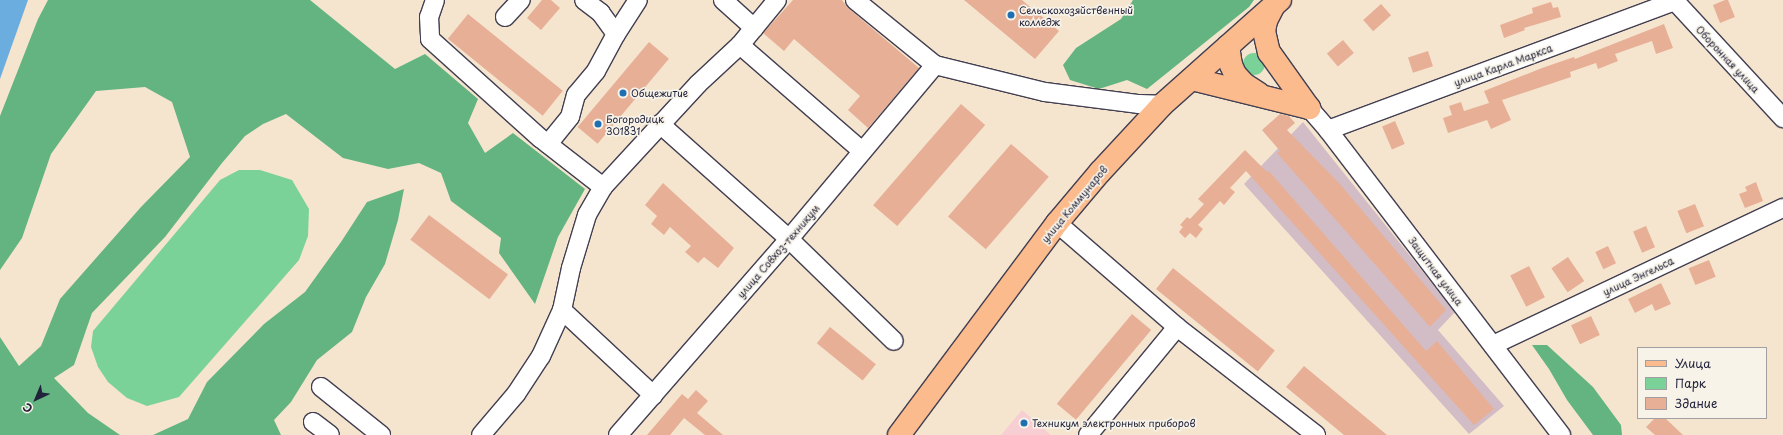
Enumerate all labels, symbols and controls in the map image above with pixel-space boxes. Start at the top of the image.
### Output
place label: Сельскохозяйственный колледж [1019,3,1133,26]
marker: Сельскохозяйственный колледж [1006,10,1016,20]
street label: Оборонная улица [1694,23,1762,95]
street label: улица Карла Маркса [1452,41,1554,89]
place label: Общежитие [631,87,688,99]
marker: Общежитие [618,88,628,98]
place label: Богородицк 301831 [606,112,664,136]
marker: Богородицк 301831 [593,119,603,129]
street label: улица Коммунаров [1038,163,1110,245]
street label: улица Совхоз-техникум [734,202,822,300]
street label: Защитная улица [1406,234,1466,308]
street label: улица Энгельса [1600,254,1676,298]
legend [1637,347,1767,419]
text: Улица [1675,354,1711,372]
text: Парк [1675,374,1706,392]
north arrow [16,379,56,419]
text: Здание [1675,394,1717,412]
text: С [18,399,36,417]
place label: Техникум электронных приборов [1032,417,1197,429]
marker: Техникум электронных приборов [1019,418,1029,428]

